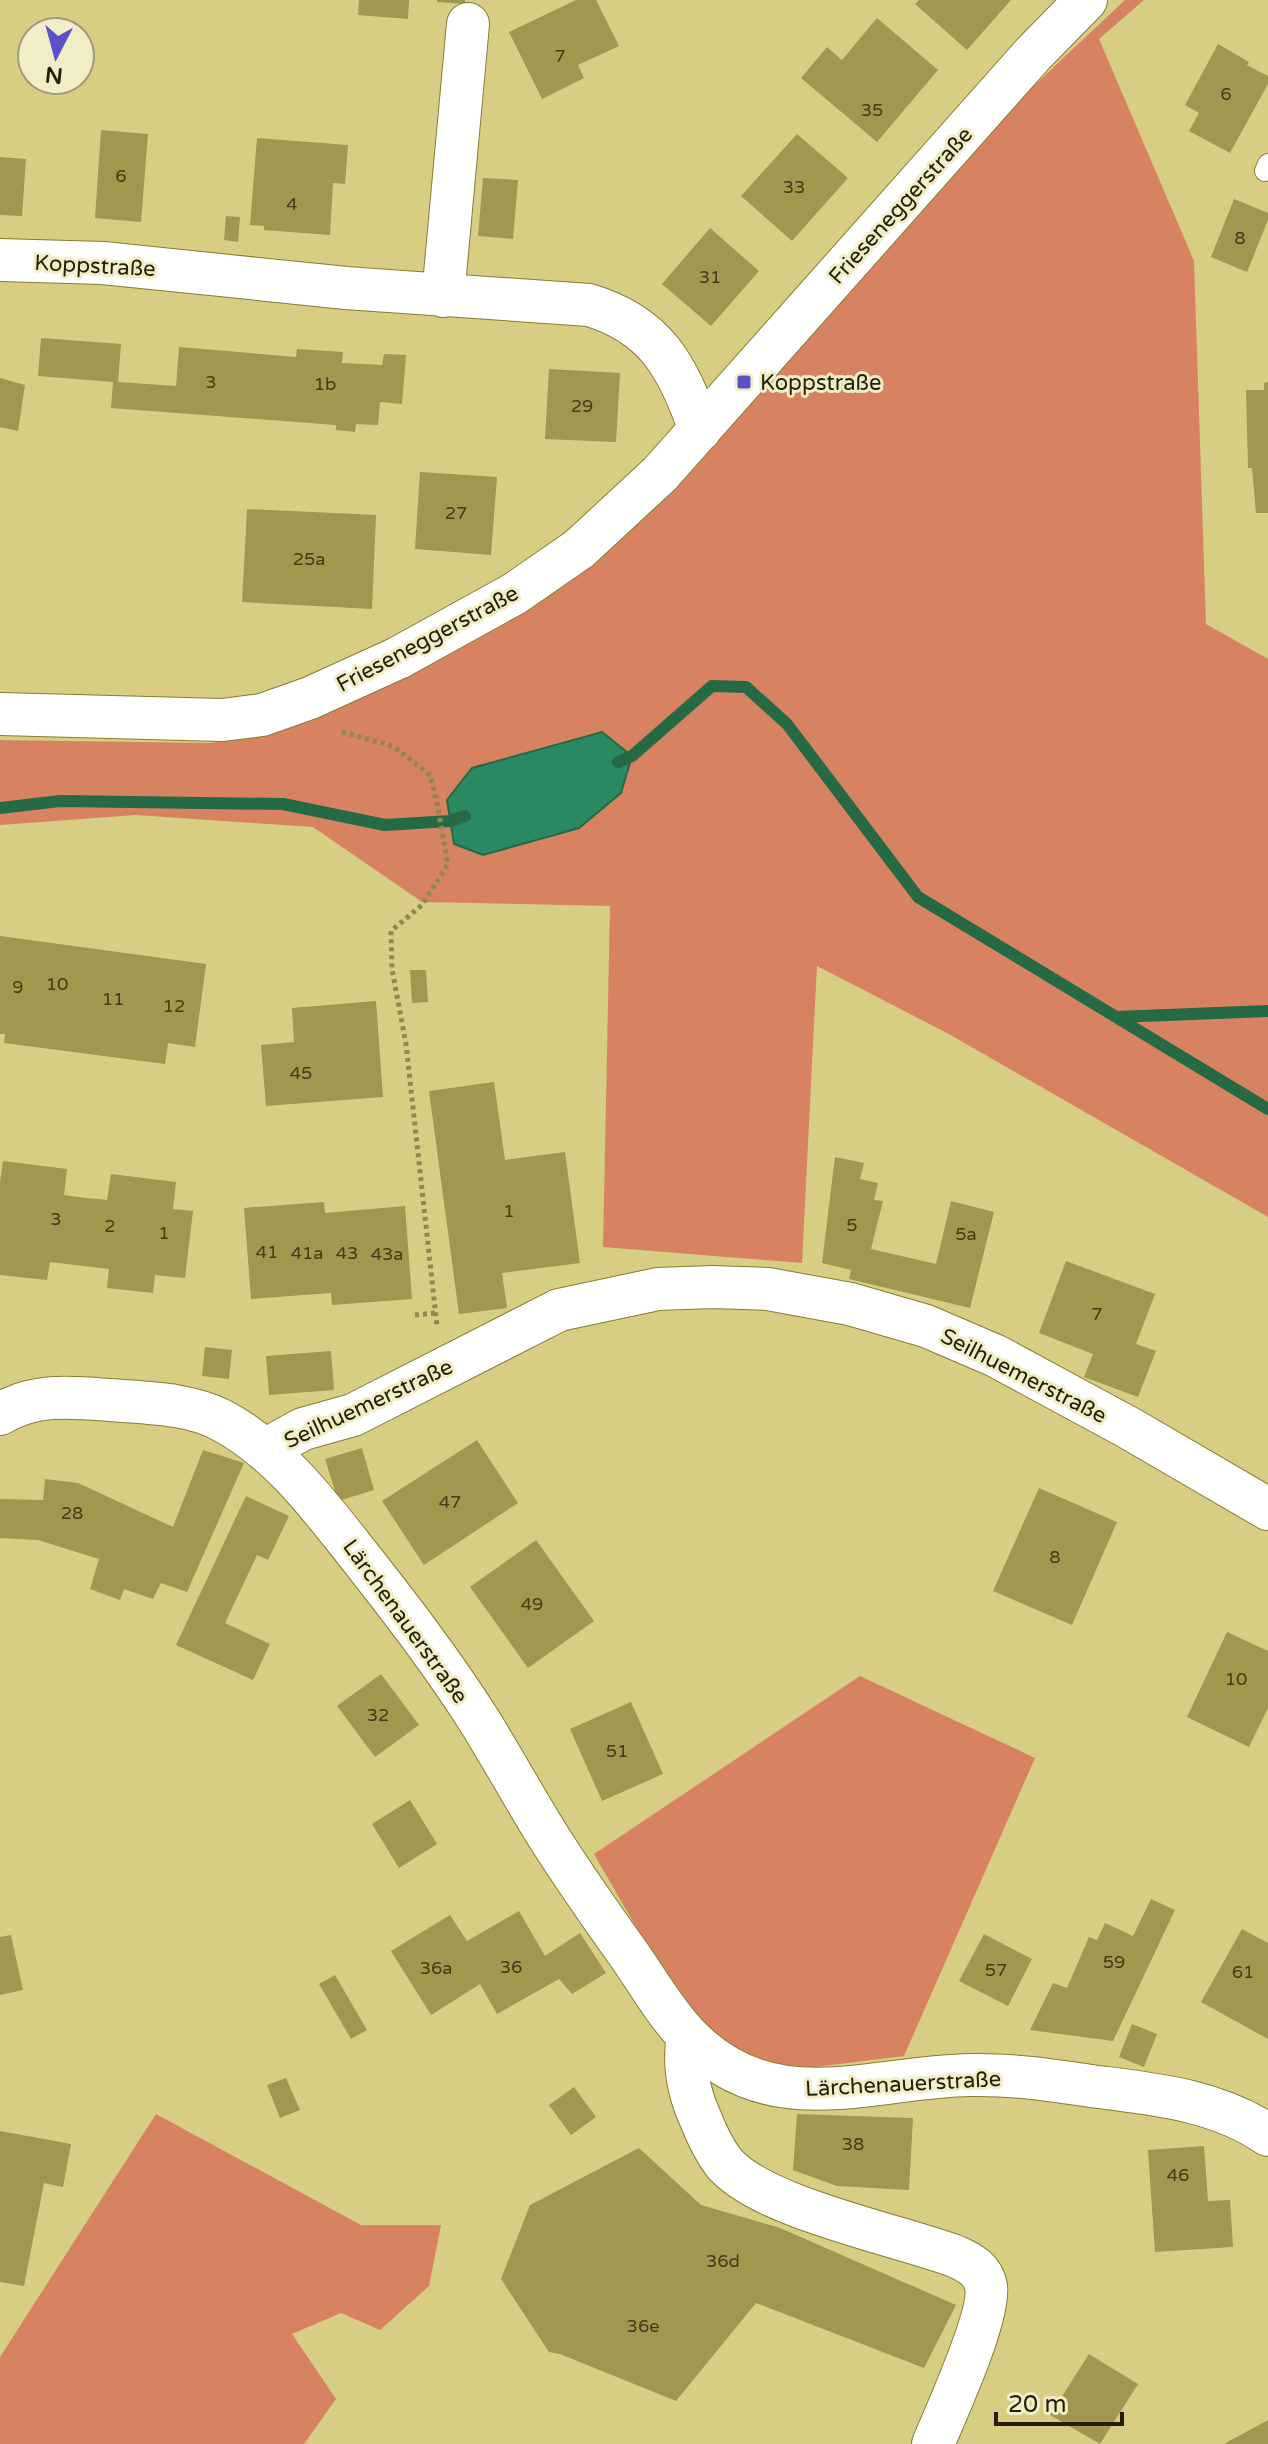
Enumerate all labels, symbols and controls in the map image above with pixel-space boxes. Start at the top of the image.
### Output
north arrow [16,16,96,96]
house number: 7 [554,45,566,67]
text: N [44,61,64,89]
house number: 6 [1220,83,1232,105]
house number: 35 [861,99,883,121]
street label: Frieseneggerstraße [823,122,978,289]
house number: 6 [115,165,127,187]
house number: 33 [783,176,805,198]
house number: 4 [286,193,298,215]
house number: 8 [1234,227,1246,249]
street label: Koppstraße [34,250,156,282]
house number: 31 [699,266,721,288]
place label: Koppstraße [760,370,881,396]
house number: 3 [205,371,217,393]
house number: 1b [314,373,336,395]
marker: Koppstraße [735,373,753,391]
house number: 29 [571,395,593,417]
house number: 27 [445,502,467,524]
house number: 25a [293,548,325,570]
street label: Frieseneggerstraße [332,580,523,698]
house number: 10 [46,973,68,995]
house number: 9 [12,976,24,998]
house number: 11 [102,988,124,1010]
house number: 12 [163,995,185,1017]
house number: 45 [290,1062,312,1084]
house number: 1 [503,1200,515,1222]
house number: 3 [50,1208,62,1230]
house number: 5 [846,1214,858,1236]
house number: 2 [104,1215,116,1237]
house number: 1 [158,1222,170,1244]
house number: 5a [955,1223,977,1245]
house number: 41 [256,1241,278,1263]
house number: 41a [291,1242,323,1264]
house number: 43 [336,1242,358,1264]
house number: 43a [371,1243,403,1265]
house number: 7 [1091,1303,1103,1325]
street label: Seilhuemerstraße [936,1323,1111,1429]
street label: Seilhuemerstraße [280,1354,457,1454]
house number: 47 [439,1491,461,1513]
house number: 28 [61,1502,83,1524]
street label: Lärchenauerstraße [337,1535,473,1709]
house number: 8 [1049,1546,1061,1568]
house number: 49 [521,1593,543,1615]
house number: 10 [1225,1668,1247,1690]
house number: 32 [367,1704,389,1726]
house number: 51 [606,1740,628,1762]
house number: 59 [1103,1951,1125,1973]
house number: 36 [500,1956,522,1978]
house number: 36a [420,1957,452,1979]
house number: 57 [985,1959,1007,1981]
house number: 61 [1232,1961,1254,1983]
street label: Lärchenauerstraße [804,2066,1002,2102]
house number: 38 [842,2133,864,2155]
house number: 46 [1167,2164,1189,2186]
house number: 36d [706,2250,740,2272]
house number: 36e [627,2315,659,2337]
scale bar [996,2376,1122,2426]
text: 20 m [1008,2390,1066,2419]

